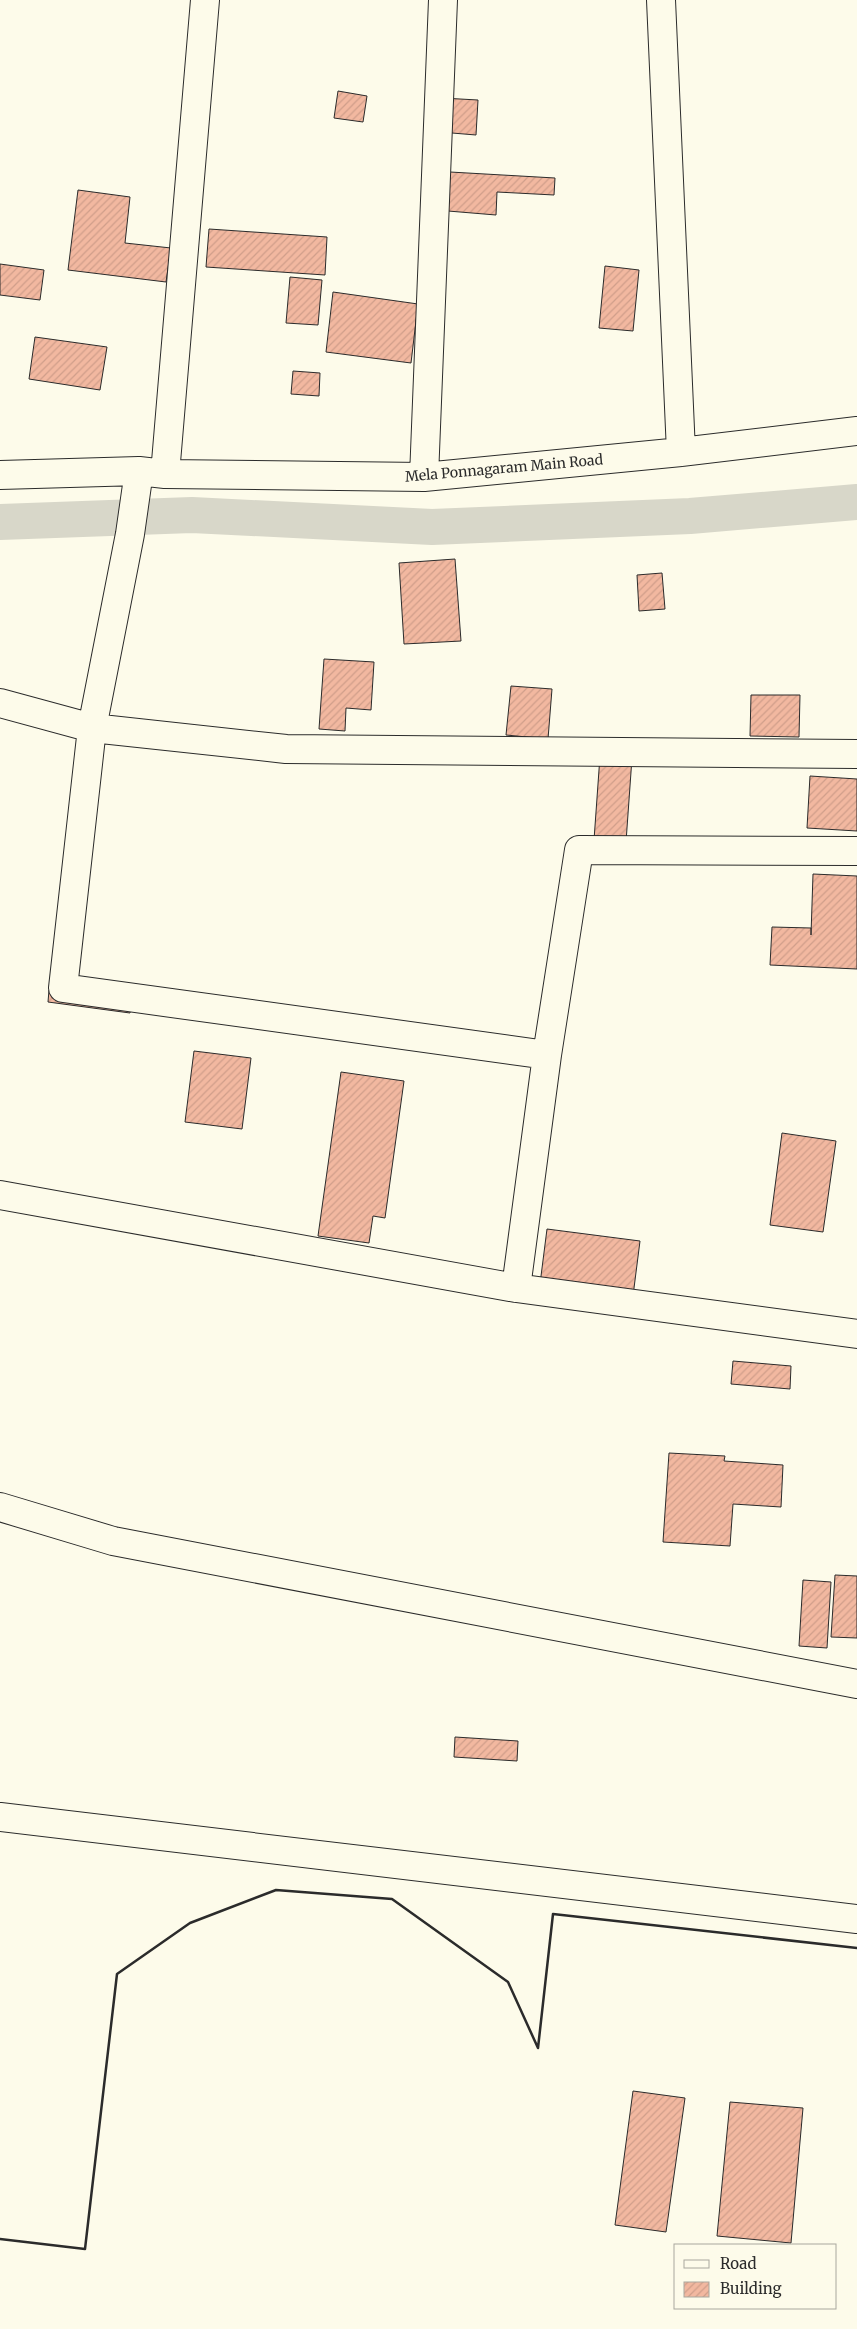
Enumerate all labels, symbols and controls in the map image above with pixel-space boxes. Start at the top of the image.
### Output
street label: Mela Ponnagaram Main Road [404,450,604,486]
legend [674,2244,837,2309]
text: Road [720,2254,756,2273]
text: Building [720,2279,782,2298]

